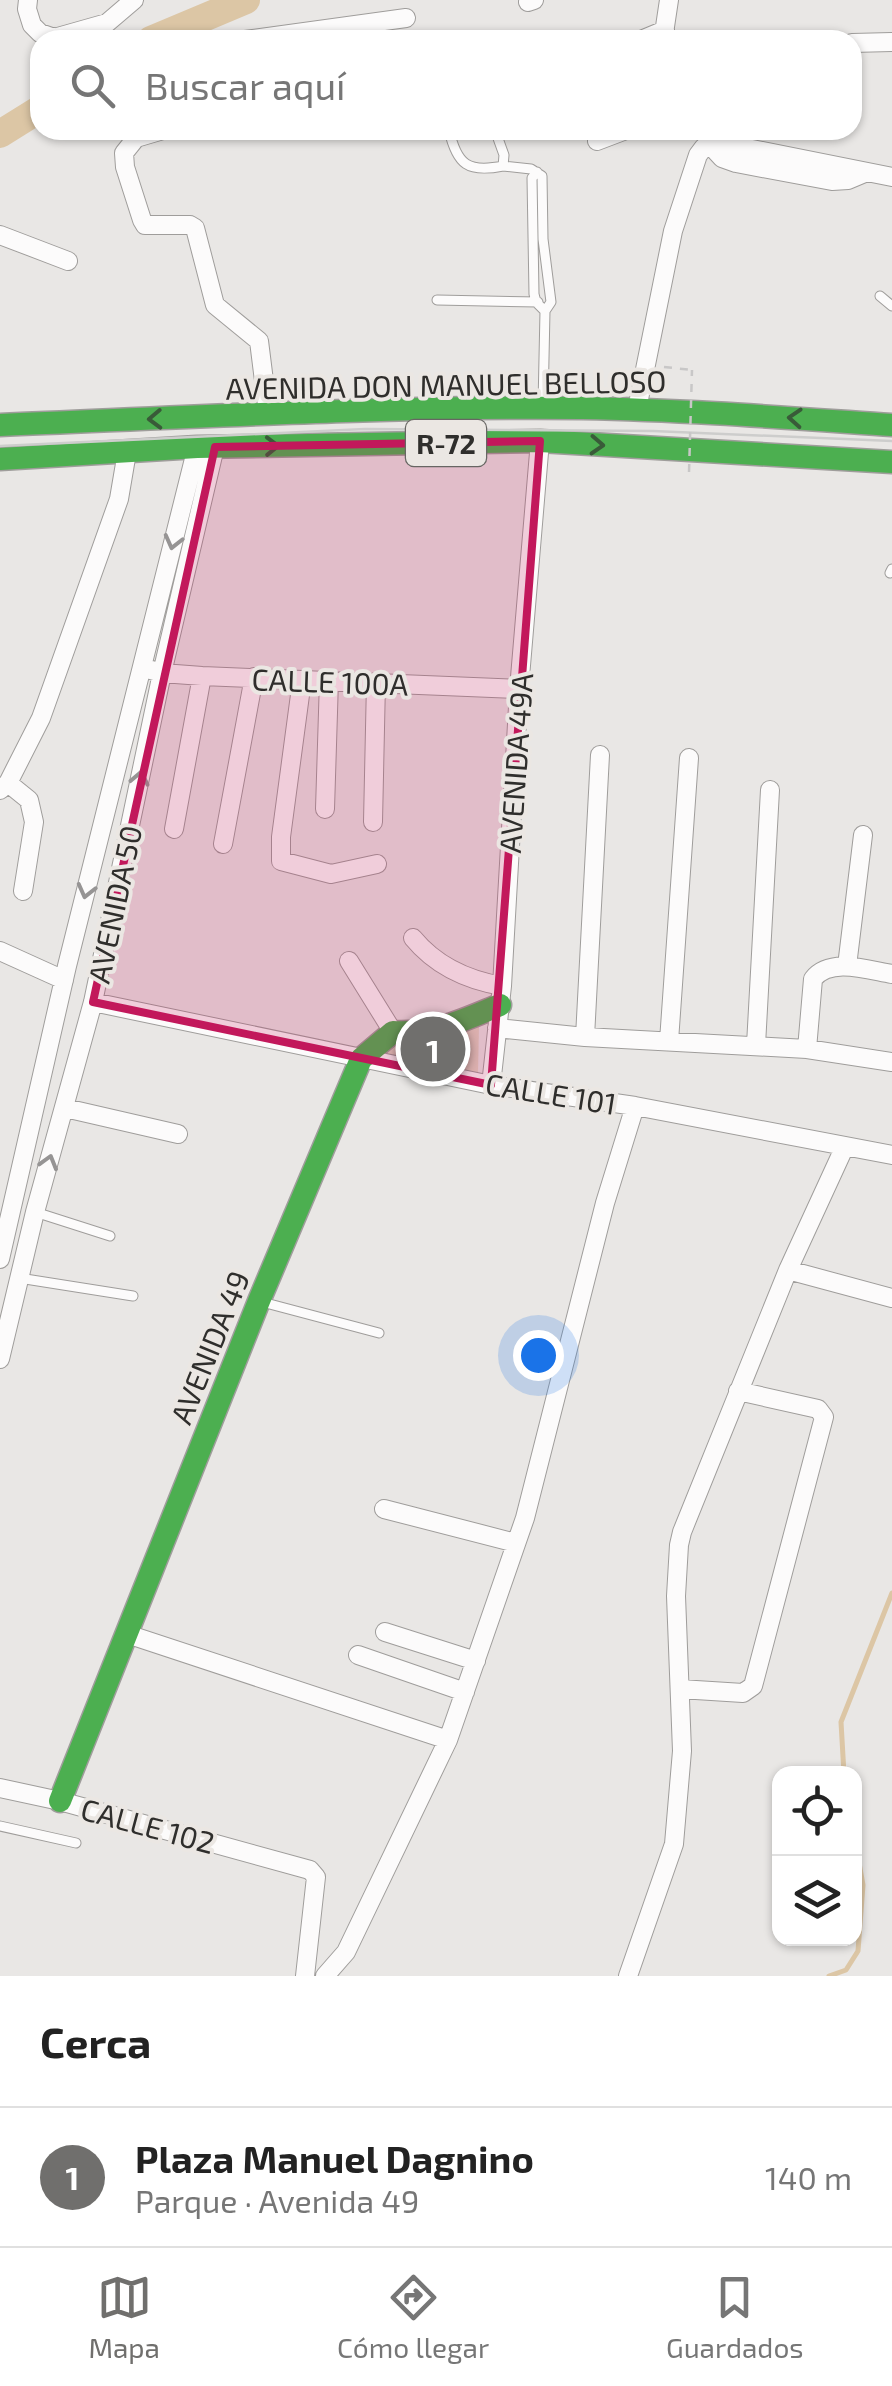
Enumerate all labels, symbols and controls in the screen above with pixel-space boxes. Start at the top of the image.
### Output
search box [30,30,862,140]
icon: search [65,58,120,113]
text: Buscar aquí [145,62,346,108]
street label: AVENIDA DON MANUEL BELLOSO [225,362,667,406]
one-way arrow [147,408,163,429]
one-way arrow [786,408,802,430]
road number: R-72 [406,420,486,466]
one-way arrow [589,434,605,455]
one-way arrow [266,435,281,457]
one-way arrow [164,533,185,550]
street label: CALLE 100A [251,660,409,702]
street label: AVENIDA 49A [491,671,539,854]
one-way arrow [128,770,149,787]
street label: AVENIDA 50 [80,822,148,986]
one-way arrow [77,882,98,899]
pin: 1 [400,1012,466,1086]
street label: CALLE 101 [483,1065,619,1121]
one-way arrow [38,1154,59,1172]
street label: AVENIDA 49 [162,1265,256,1429]
your location [513,1330,564,1381]
map controls [772,1766,862,1946]
button: locate [772,1766,862,1856]
street label: CALLE 102 [77,1790,219,1860]
button: layers [772,1856,862,1946]
text: Cerca [40,2016,151,2066]
text: Plaza Manuel Dagnino [135,2135,534,2181]
text: 1 [66,2158,79,2196]
text: 140 m [765,2158,852,2196]
text: Parque · Avenida 49 [135,2181,419,2219]
tab: Mapa [88,2270,160,2364]
tab: Cómo llegar [337,2270,489,2364]
tab: Guardados [666,2270,804,2364]

